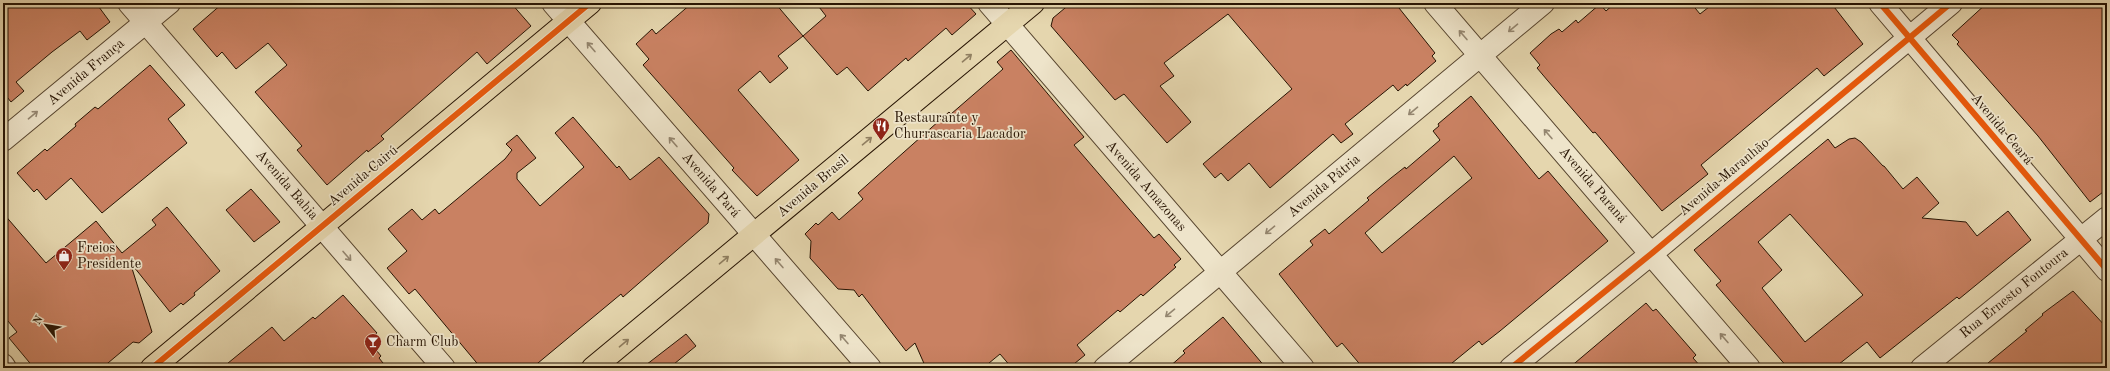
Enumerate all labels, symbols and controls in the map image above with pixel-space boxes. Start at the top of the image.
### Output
one-way arrow [1508,24,1519,32]
one-way arrow [1459,30,1468,40]
street label: Avenida França [45,36,127,108]
one-way arrow [586,41,595,52]
one-way arrow [961,54,972,63]
street label: Avenida Ceará [1968,91,2036,167]
one-way arrow [1408,107,1419,116]
one-way arrow [28,111,38,120]
place label: Restaurante y Churrascaria Lacador [894,111,1026,141]
restaurant icon: Restaurante y Churrascaria Lacador [871,116,891,141]
one-way arrow [1544,129,1553,139]
street label: Avenida Maranhão [1676,135,1772,219]
one-way arrow [669,137,678,147]
one-way arrow [861,137,872,146]
street label: Avenida Amazonas [1103,138,1189,234]
street label: Avenida Cairú [326,143,401,209]
street label: Avenida Paraná [1556,144,1630,226]
street label: Avenida Bahia [253,147,321,223]
street label: Avenida Pará [679,150,743,220]
street label: Avenida Brasil [775,152,852,220]
street label: Avenida Pátria [1285,152,1363,220]
one-way arrow [1265,226,1276,235]
place label: Freios Presidente [77,241,141,271]
street label: Rua Ernesto Fontoura [1957,245,2071,341]
shop icon: Freios Presidente [54,246,74,271]
one-way arrow [343,250,352,261]
one-way arrow [718,256,729,265]
one-way arrow [774,258,783,268]
north arrow [26,305,66,345]
one-way arrow [1165,309,1176,318]
text: N [32,314,46,327]
bar icon: Charm Club [363,332,383,357]
one-way arrow [840,333,849,344]
one-way arrow [1720,333,1729,344]
place label: Charm Club [386,335,459,349]
one-way arrow [618,339,629,348]

